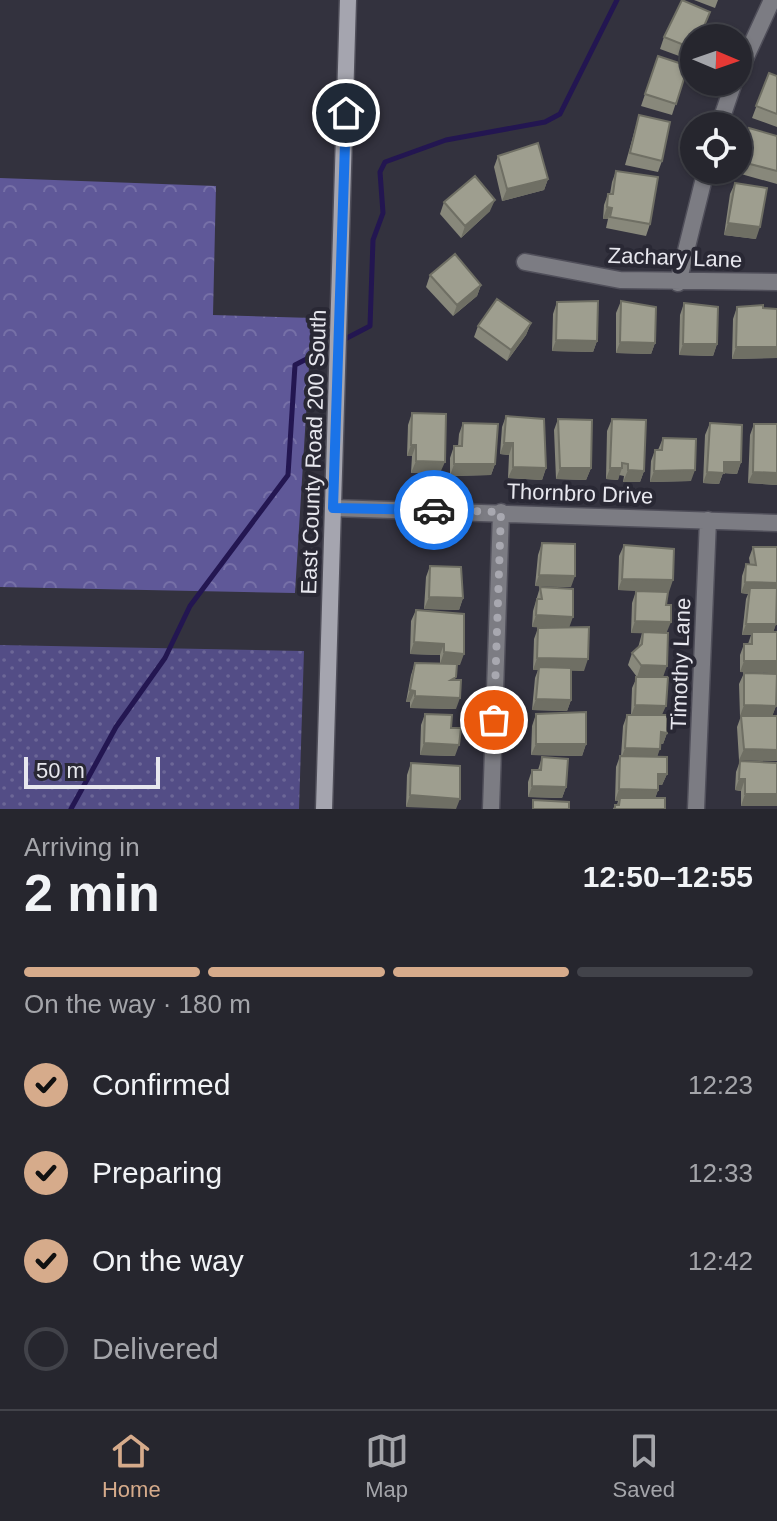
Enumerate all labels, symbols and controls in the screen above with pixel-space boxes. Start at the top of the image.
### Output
north arrow [680,24,752,96]
map controls [680,24,752,184]
pin [312,79,380,147]
icon: home [324,91,368,135]
button: locate [680,112,752,184]
street label: Zachary Lane [607,243,743,272]
street label: East County Road 200 South [296,309,331,595]
courier [394,470,474,550]
street label: Thornbro Drive [506,478,654,509]
icon: car [412,488,456,532]
street label: Timothy Lane [666,597,695,731]
pin [460,686,528,754]
icon: bag [472,698,516,742]
scale bar [24,753,160,789]
text: 50 m [36,758,85,783]
text: Arriving in [24,832,140,862]
text: 12:50–12:55 [583,860,753,893]
text: 2 min [24,864,160,922]
text: On the way · 180 m [24,989,251,1019]
icon: check [24,1063,68,1107]
text: Confirmed [92,1068,230,1101]
text: 12:23 [688,1070,753,1100]
icon: check [24,1151,68,1195]
text: Preparing [92,1156,222,1189]
text: 12:33 [688,1158,753,1188]
icon: check [24,1239,68,1283]
text: On the way [92,1244,244,1277]
text: 12:42 [688,1246,753,1276]
text: Delivered [92,1332,219,1365]
tab: Home [102,1429,161,1503]
tab: Map [365,1429,409,1503]
tab: Saved [613,1429,675,1503]

